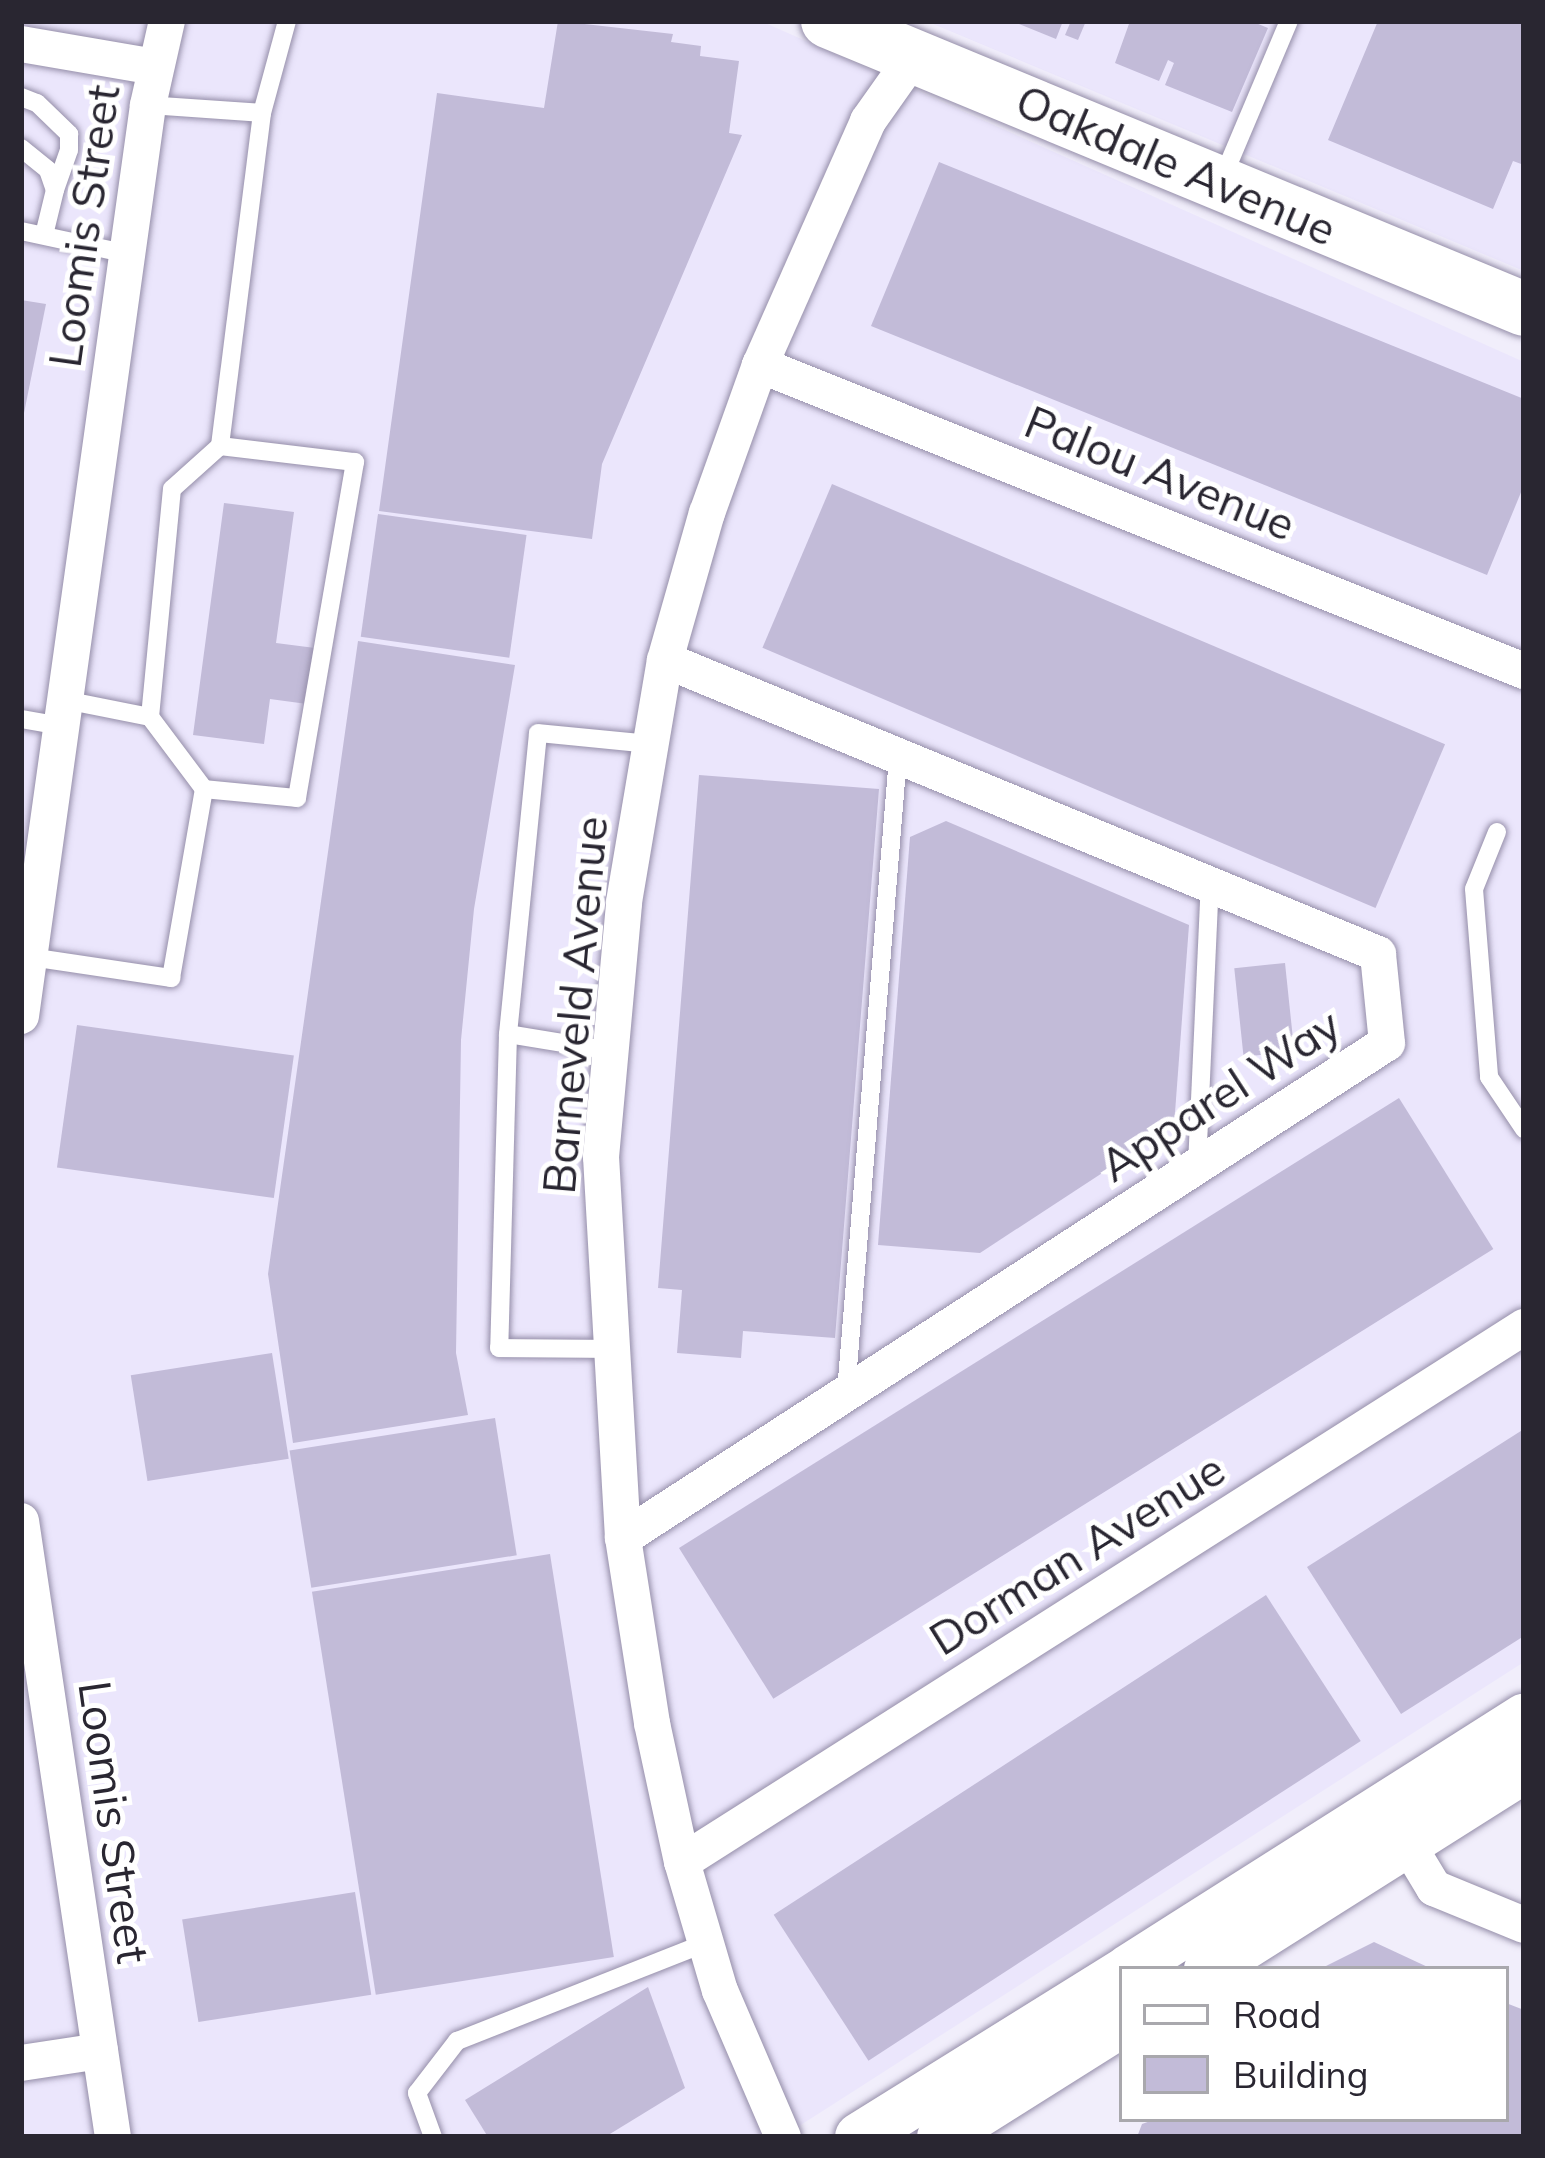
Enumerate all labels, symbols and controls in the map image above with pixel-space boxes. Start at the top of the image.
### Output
street label: Oakdale Avenue [1008,73,1344,257]
street label: Loomis Street [37,81,131,371]
street label: Palou Avenue [1017,394,1303,552]
street label: Barneveld Avenue [532,814,618,1196]
street label: Apparel Way [1090,997,1350,1193]
street label: Dorman Avenue [920,1442,1234,1666]
street label: Loomis Street [67,1677,161,1967]
legend [1119,1966,1509,2122]
text: Road [1233,1992,1321,2037]
text: Building [1233,2052,1368,2097]

